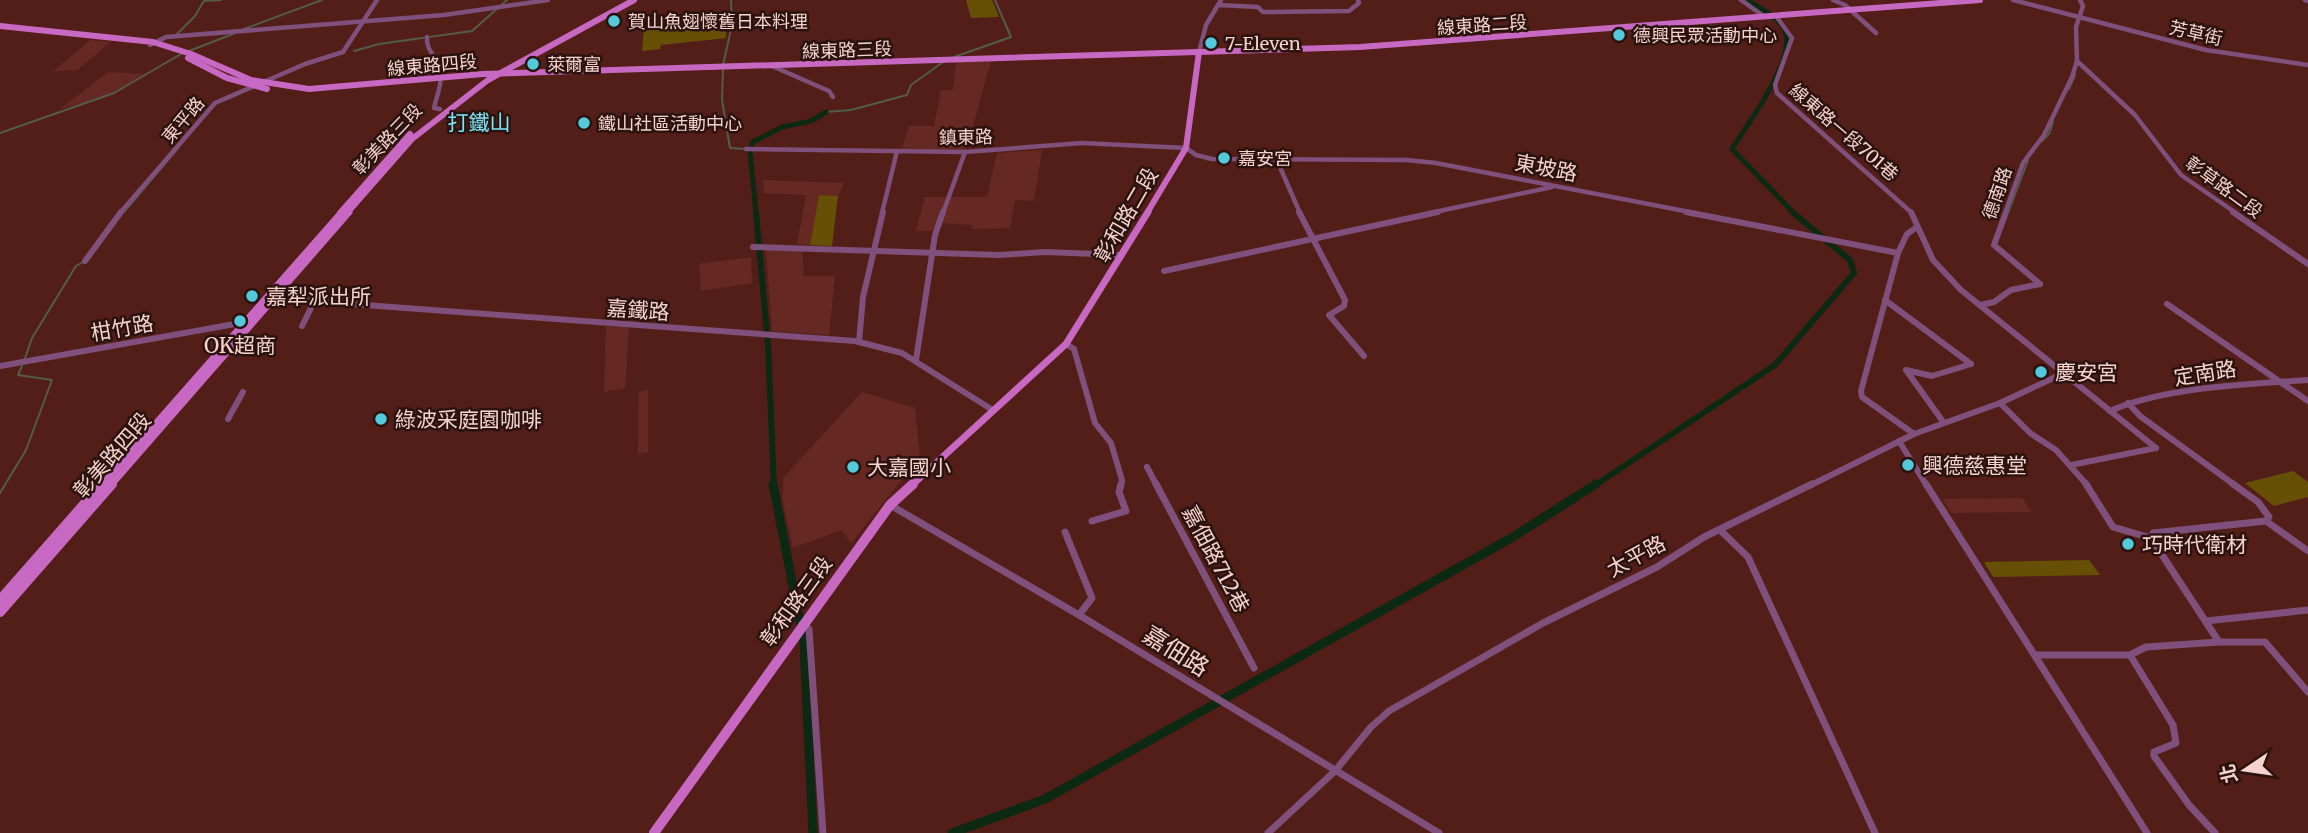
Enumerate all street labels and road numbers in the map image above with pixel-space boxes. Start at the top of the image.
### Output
street label: 線東路二段 [1436,10,1528,40]
street label: 芳草街 [2167,16,2225,50]
street label: 線東路三段 [802,37,892,63]
street label: 線東路四段 [386,50,478,80]
street label: 線東路一段701巷 [1785,78,1903,186]
street label: 東平路 [157,92,209,148]
street label: 彰美路三段 [347,99,427,179]
street label: 鎮東路 [939,125,993,149]
street label: 東坡路 [1513,149,1579,187]
street label: 彰草路二段 [2181,151,2267,223]
street label: 彰和路二段 [1088,163,1164,267]
street label: 德南路 [1977,164,2017,222]
street label: 嘉鐵路 [606,294,670,326]
street label: 柑竹路 [89,309,155,347]
street label: 定南路 [2172,355,2238,391]
street label: 彰美路四段 [67,407,157,503]
street label: 嘉佃路712巷 [1177,501,1255,617]
street label: 太平路 [1602,529,1670,583]
street label: 彰和路三段 [754,551,838,651]
street label: 嘉佃路 [1137,619,1215,683]

